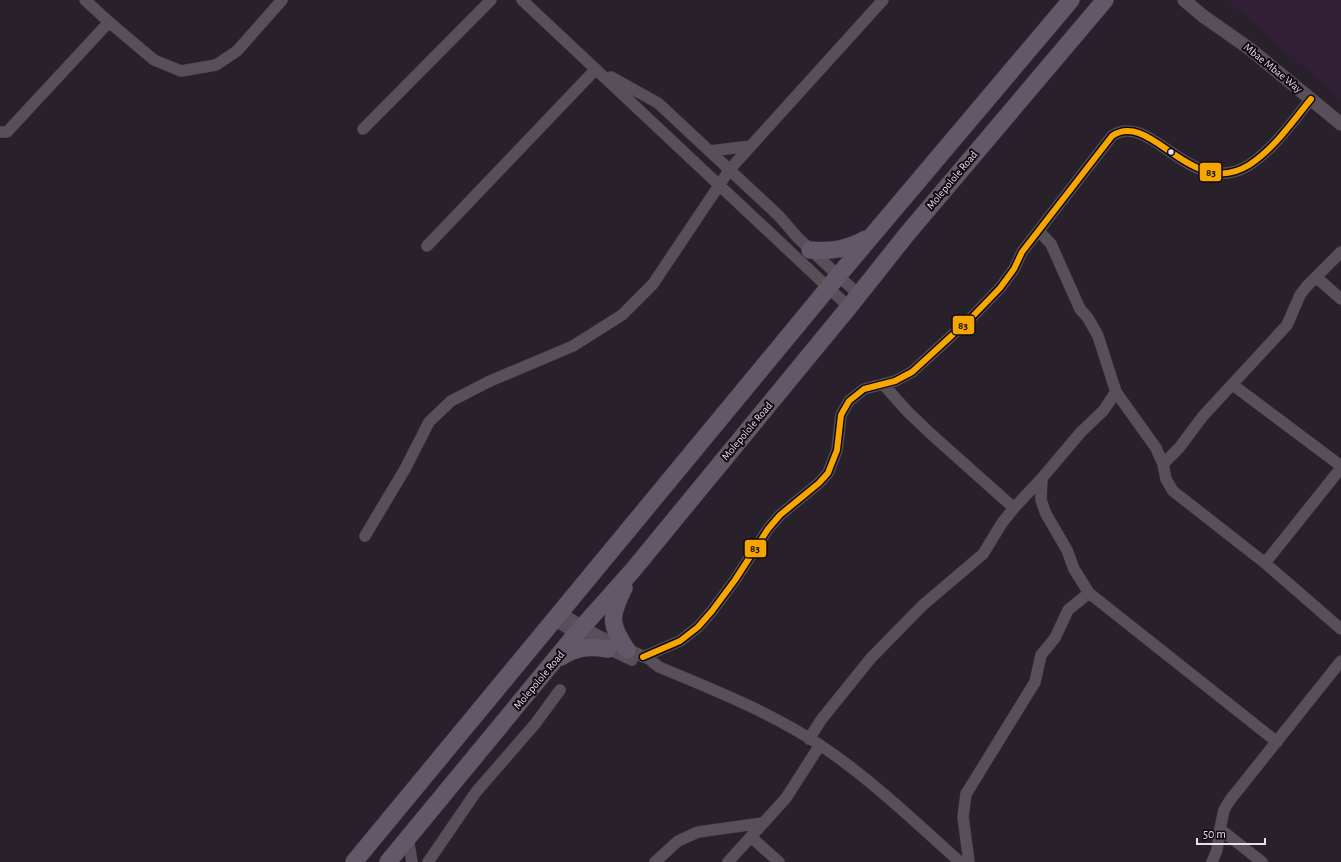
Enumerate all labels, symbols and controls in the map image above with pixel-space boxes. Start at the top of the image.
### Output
street label: Mbae Mbae Way [1242,41,1304,95]
unlabelled marker [1166,147,1176,157]
street label: Molepolole Road [925,149,980,211]
line badge: 83 [1199,162,1222,182]
text: 83 [1206,167,1216,178]
line badge: 83 [952,315,975,335]
text: 83 [958,320,968,331]
street label: Molepolole Road [720,400,775,462]
line badge: 83 [744,539,767,558]
text: 83 [750,543,760,554]
street label: Molepolole Road [512,649,567,711]
scale bar [1197,820,1265,846]
text: 50 m [1203,828,1226,840]

